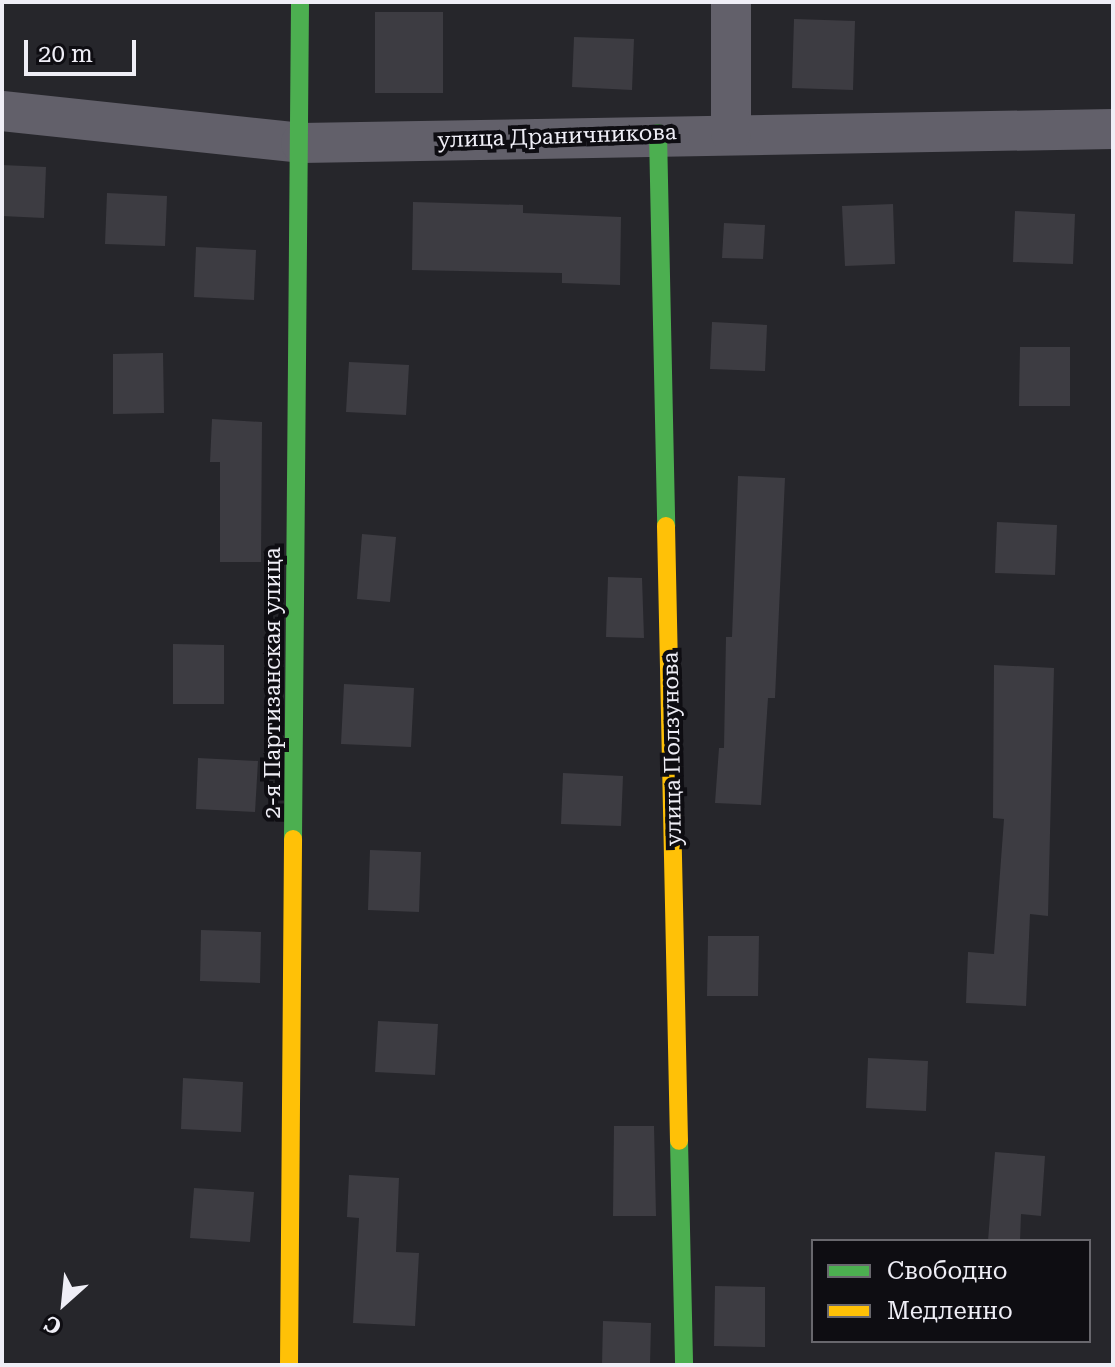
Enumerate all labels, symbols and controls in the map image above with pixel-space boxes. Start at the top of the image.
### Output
scale bar [28,24,140,74]
text: 20 m [38,40,93,68]
street label: улица Драничникова [437,119,677,153]
street label: 2-я Партизанская улица [260,547,286,819]
street label: улица Ползунова [657,652,687,846]
legend [811,1239,1091,1343]
text: Свободно [887,1257,1008,1285]
north arrow [24,1263,104,1343]
text: Медленно [887,1297,1013,1325]
text: С [40,1310,65,1339]

